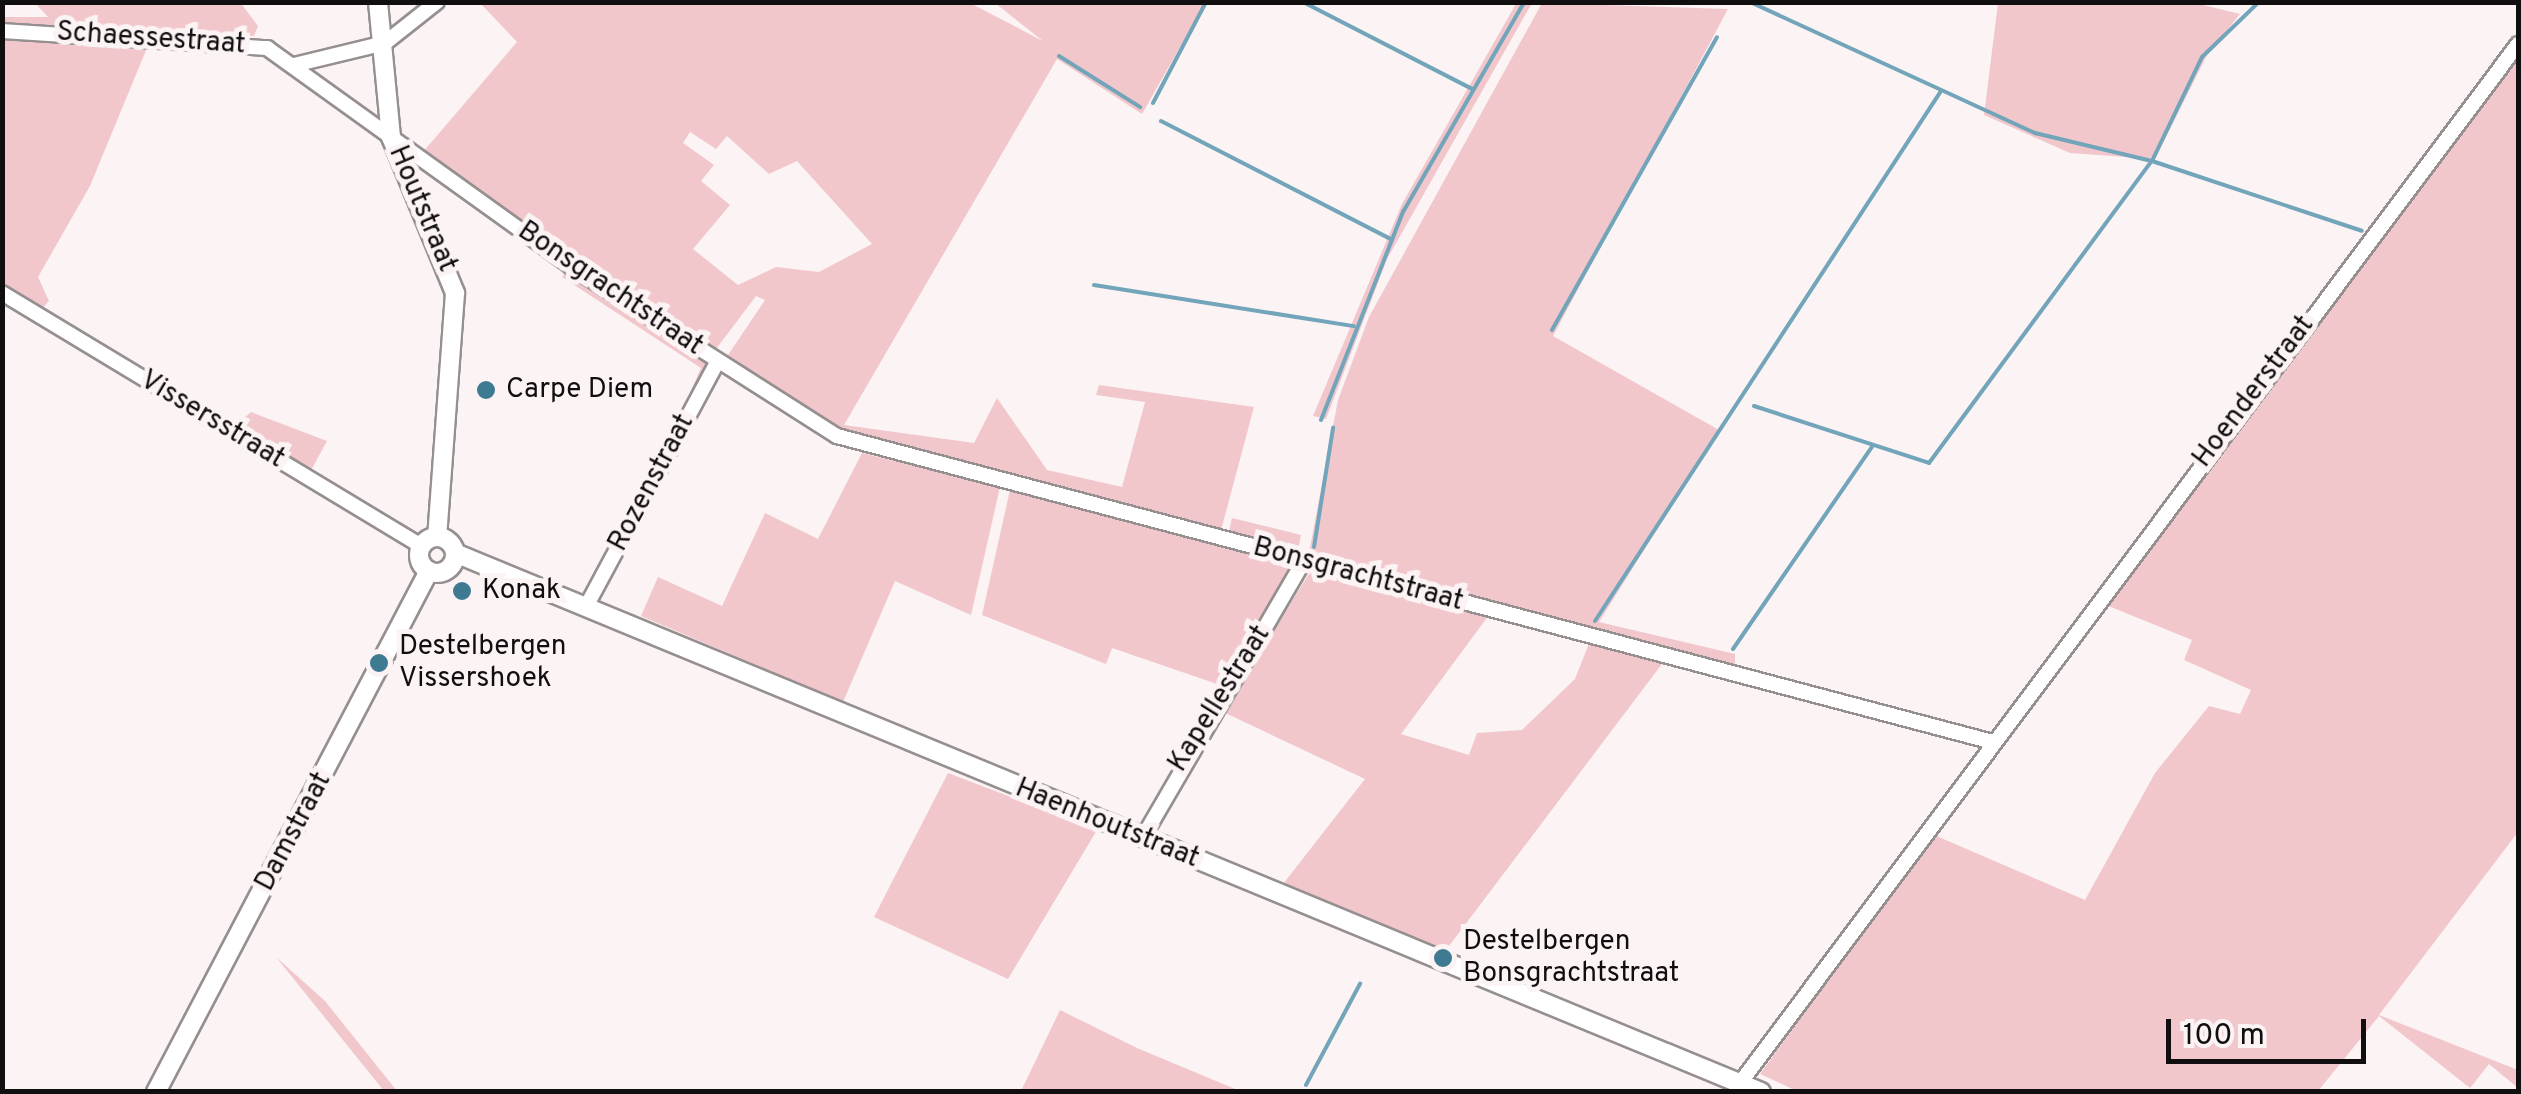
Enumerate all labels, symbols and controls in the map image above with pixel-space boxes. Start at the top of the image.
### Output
street label: Schaessestraat [55,16,247,62]
street label: Houtstraat [380,141,464,277]
street label: Bonsgrachtstraat [511,215,709,363]
street label: Hoenderstraat [2186,309,2322,475]
street label: Vissersstraat [134,364,290,476]
place label: Carpe Diem [506,373,653,407]
marker: Carpe Diem [475,379,497,401]
street label: Rozenstraat [602,409,702,557]
street label: Bonsgrachtstraat [1249,531,1467,619]
place label: Konak [482,574,561,608]
marker: Konak [451,580,473,602]
street label: Kapellestraat [1162,620,1278,778]
place label: Destelbergen Vissershoek [399,630,567,696]
marker: Destelbergen Vissershoek [368,652,390,674]
street label: Damstraat [249,767,339,897]
street label: Haenhoutstraat [1010,772,1204,876]
place label: Destelbergen Bonsgrachtstraat [1463,925,1679,991]
marker: Destelbergen Bonsgrachtstraat [1432,947,1454,969]
scale bar [2171,999,2371,1061]
text: 100 m [2183,1018,2265,1055]

